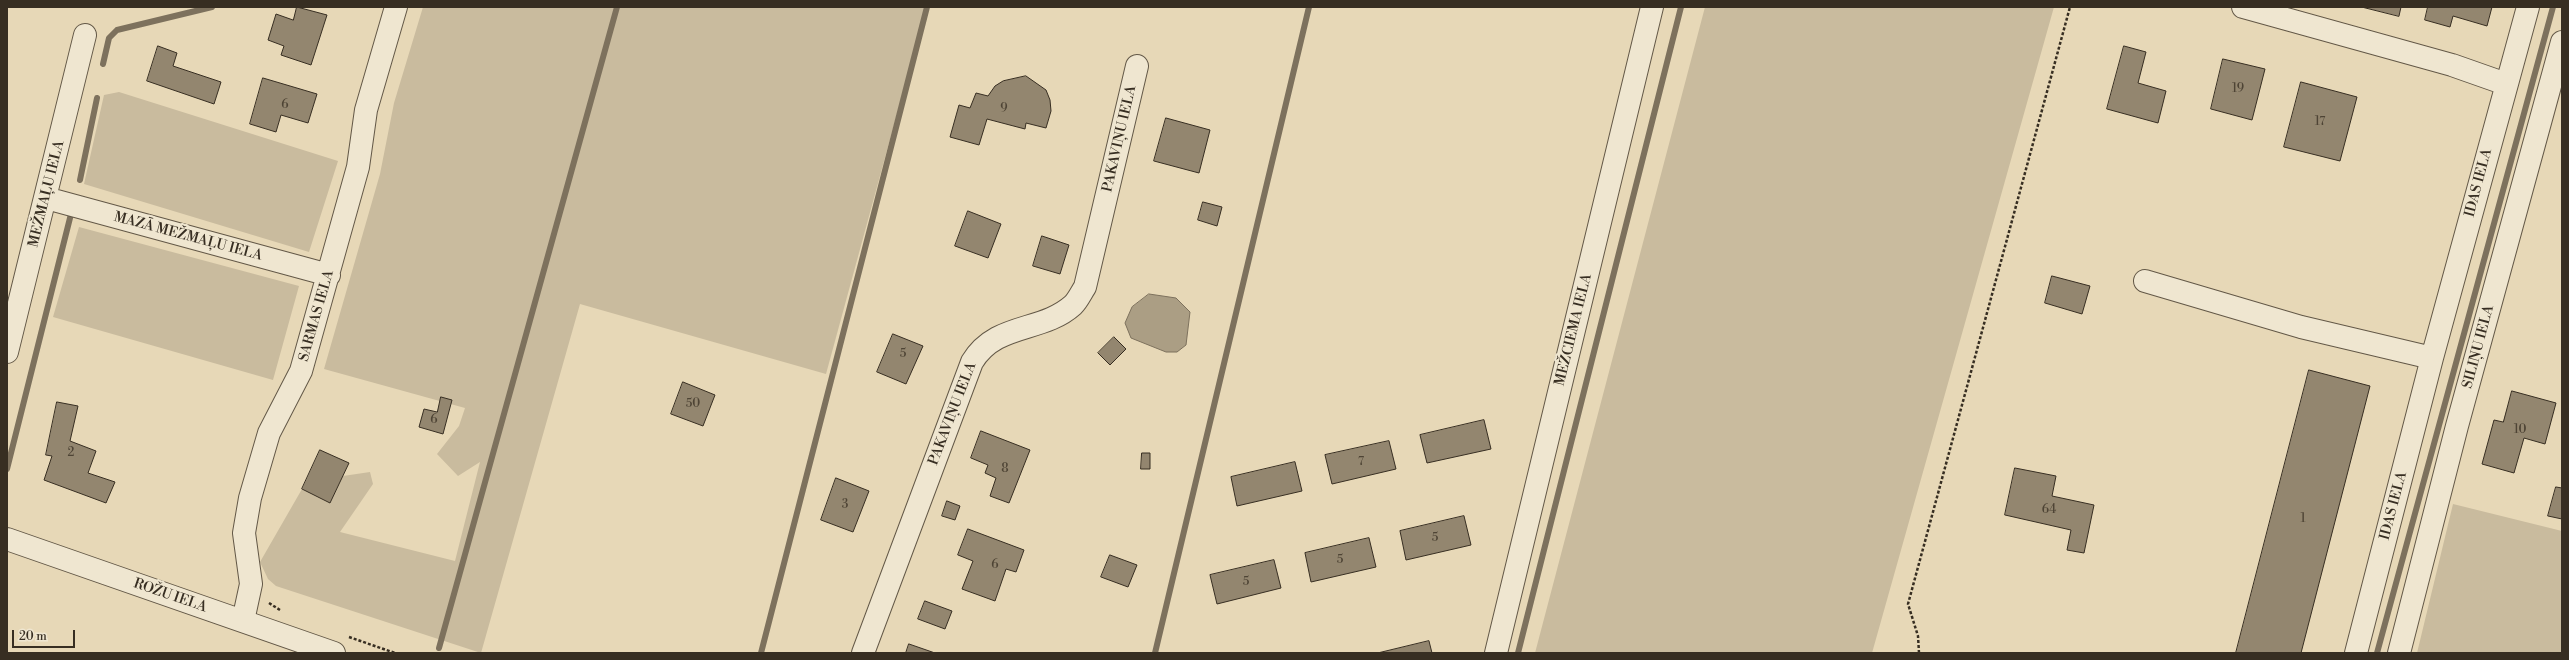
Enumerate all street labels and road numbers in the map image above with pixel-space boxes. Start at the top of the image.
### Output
street label: PAKAVIŅU IELA [1100,84,1140,194]
street label: MEŽMAĻU IELA [26,139,68,249]
street label: IDAS IELA [2462,147,2496,219]
street label: MAZĀ MEŽMAĻU IELA [112,209,264,265]
street label: SARMAS IELA [296,268,338,364]
street label: MEŽCIEMA IELA [1552,272,1596,388]
street label: SILIŅU IELA [2460,303,2498,391]
street label: PAKAVIŅU IELA [926,360,980,468]
street label: IDAS IELA [2377,470,2411,542]
street label: ROŽU IELA [131,576,209,616]

